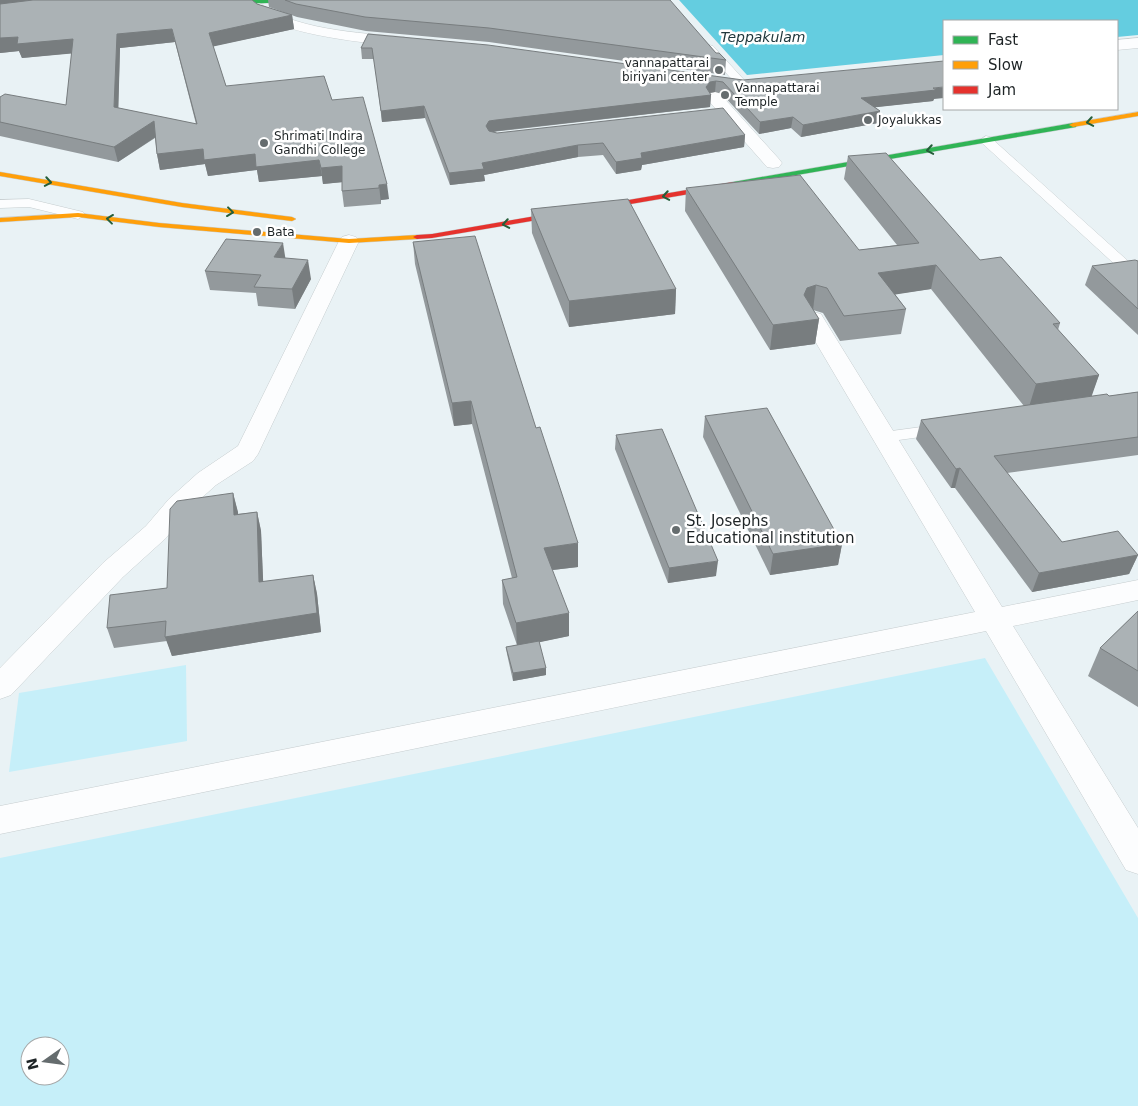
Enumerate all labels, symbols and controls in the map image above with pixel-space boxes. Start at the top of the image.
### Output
legend [943,20,1118,110]
water label: Teppakulam [721,29,805,45]
text: Fast [988,31,1018,49]
place label: vannapattarai biriyani center [622,56,709,84]
text: Slow [988,56,1023,74]
marker: vannapattarai biriyani center [713,64,725,76]
place label: Vannapattarai Temple [734,81,820,109]
text: Jam [987,81,1016,99]
marker: Vannapattarai Temple [719,89,731,101]
place label: Joyalukkas [877,113,942,127]
marker: Joyalukkas [862,114,874,126]
one-way arrow [1085,116,1094,126]
place label: Shrimati Indira Gandhi College [274,129,365,157]
marker: Shrimati Indira Gandhi College [258,137,270,149]
one-way arrow [926,145,934,155]
one-way arrow [44,176,52,187]
one-way arrow [662,191,671,201]
one-way arrow [226,206,234,216]
one-way arrow [106,214,114,225]
one-way arrow [502,218,511,228]
place label: Bata [267,225,295,239]
marker: Bata [251,226,263,238]
place label: St. Josephs Educational institution [686,512,854,547]
marker: St. Josephs Educational institution [670,524,682,536]
north arrow [20,1036,70,1086]
text: N [23,1057,42,1072]

